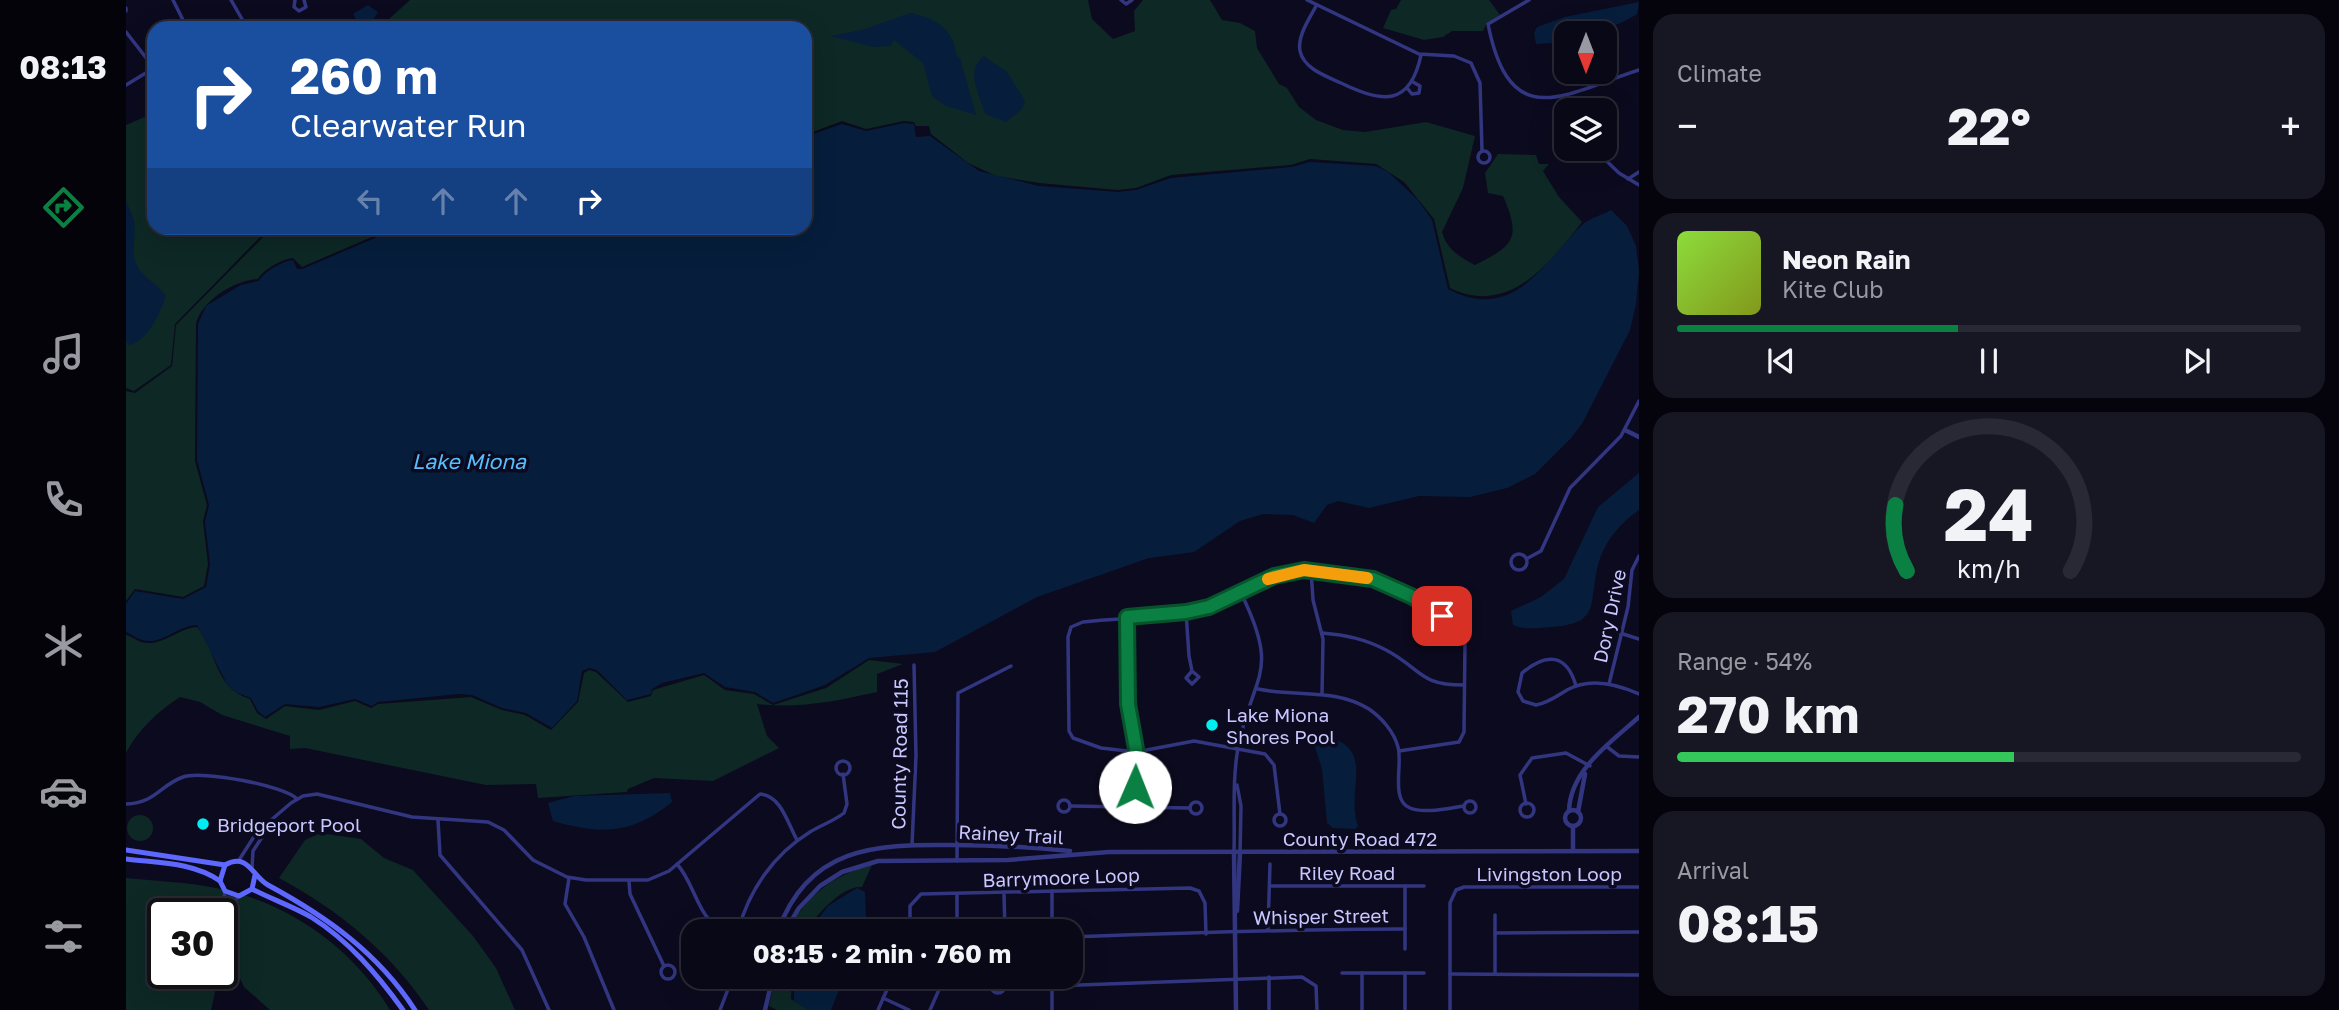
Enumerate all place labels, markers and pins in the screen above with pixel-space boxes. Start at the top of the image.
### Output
pin [1412,586,1472,646]
place label: Lake Miona Shores Pool [1226,703,1335,748]
marker: Lake Miona Shores Pool [1204,717,1220,733]
place label: Bridgeport Pool [217,813,361,836]
marker: Bridgeport Pool [195,816,211,832]

